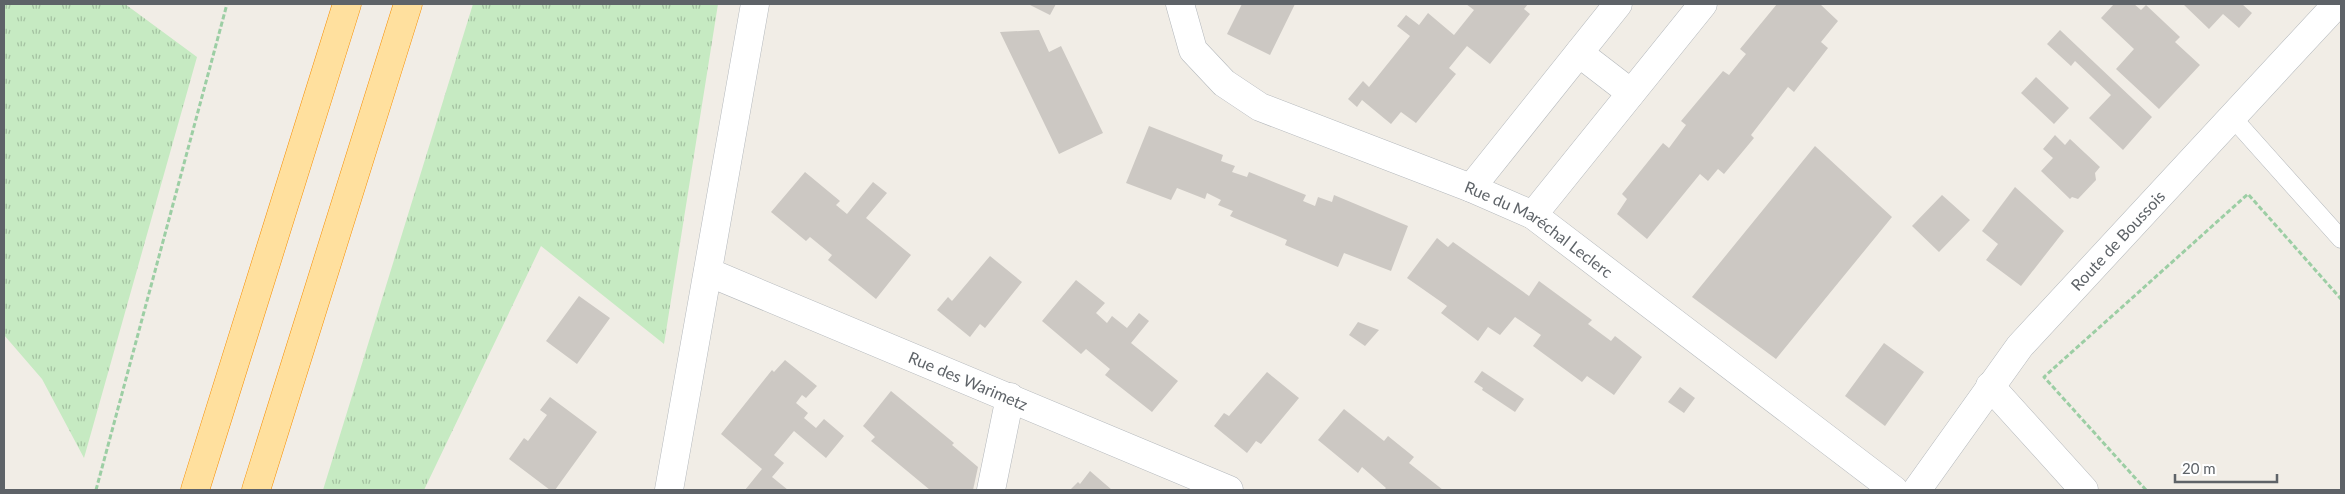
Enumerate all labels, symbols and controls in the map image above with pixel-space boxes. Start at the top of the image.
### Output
street label: Rue du Maréchal Leclerc [1462,177,1617,282]
street label: Route de Boussois [2067,186,2168,294]
street label: Rue des Warimetz [906,347,1031,414]
scale bar [2175,452,2278,484]
text: 20 m [2182,459,2216,477]

